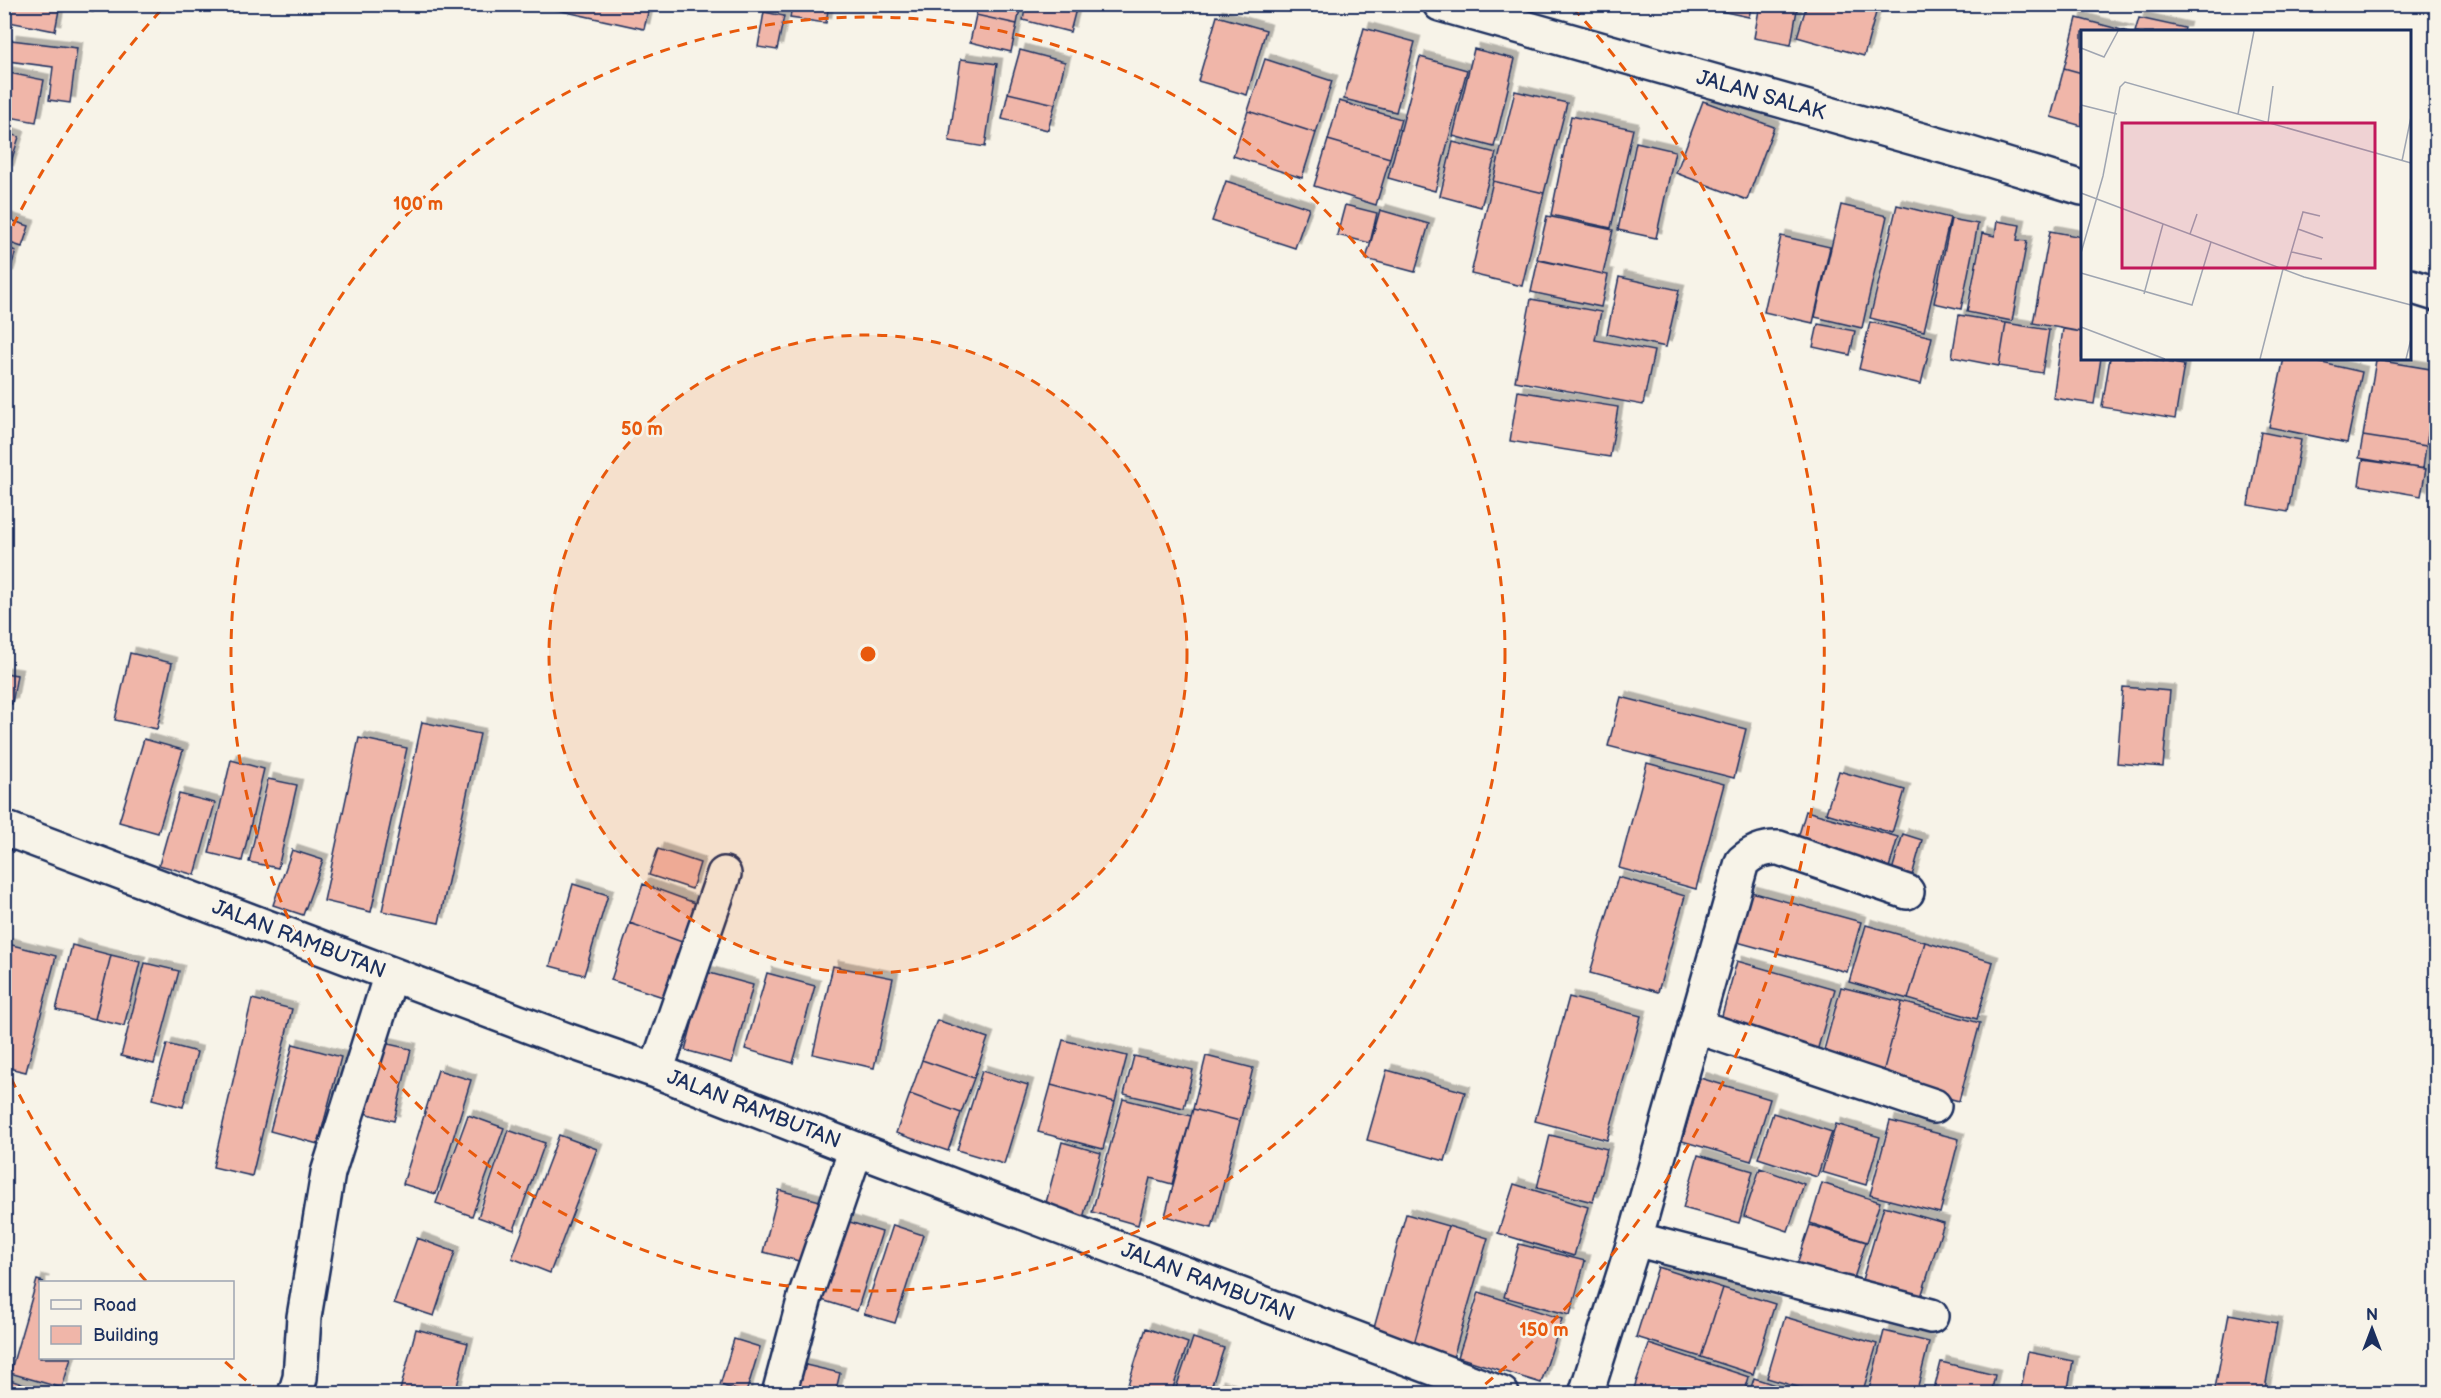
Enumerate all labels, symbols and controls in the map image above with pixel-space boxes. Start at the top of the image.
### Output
inset map [2081,30,2411,360]
street label: JALAN SALAK [1694,65,1829,125]
text: 100 m [393,194,443,215]
text: 50 m [621,419,663,440]
centre of rings [858,644,878,664]
street label: JALAN RAMBUTAN [209,894,389,984]
street label: JALAN RAMBUTAN [664,1064,844,1154]
street label: JALAN RAMBUTAN [1118,1237,1298,1327]
legend [39,1281,234,1359]
text: Road [93,1295,137,1316]
north arrow [2342,1299,2402,1359]
text: N [2366,1306,2378,1325]
text: 150 m [1519,1320,1569,1341]
text: Building [93,1325,159,1346]

